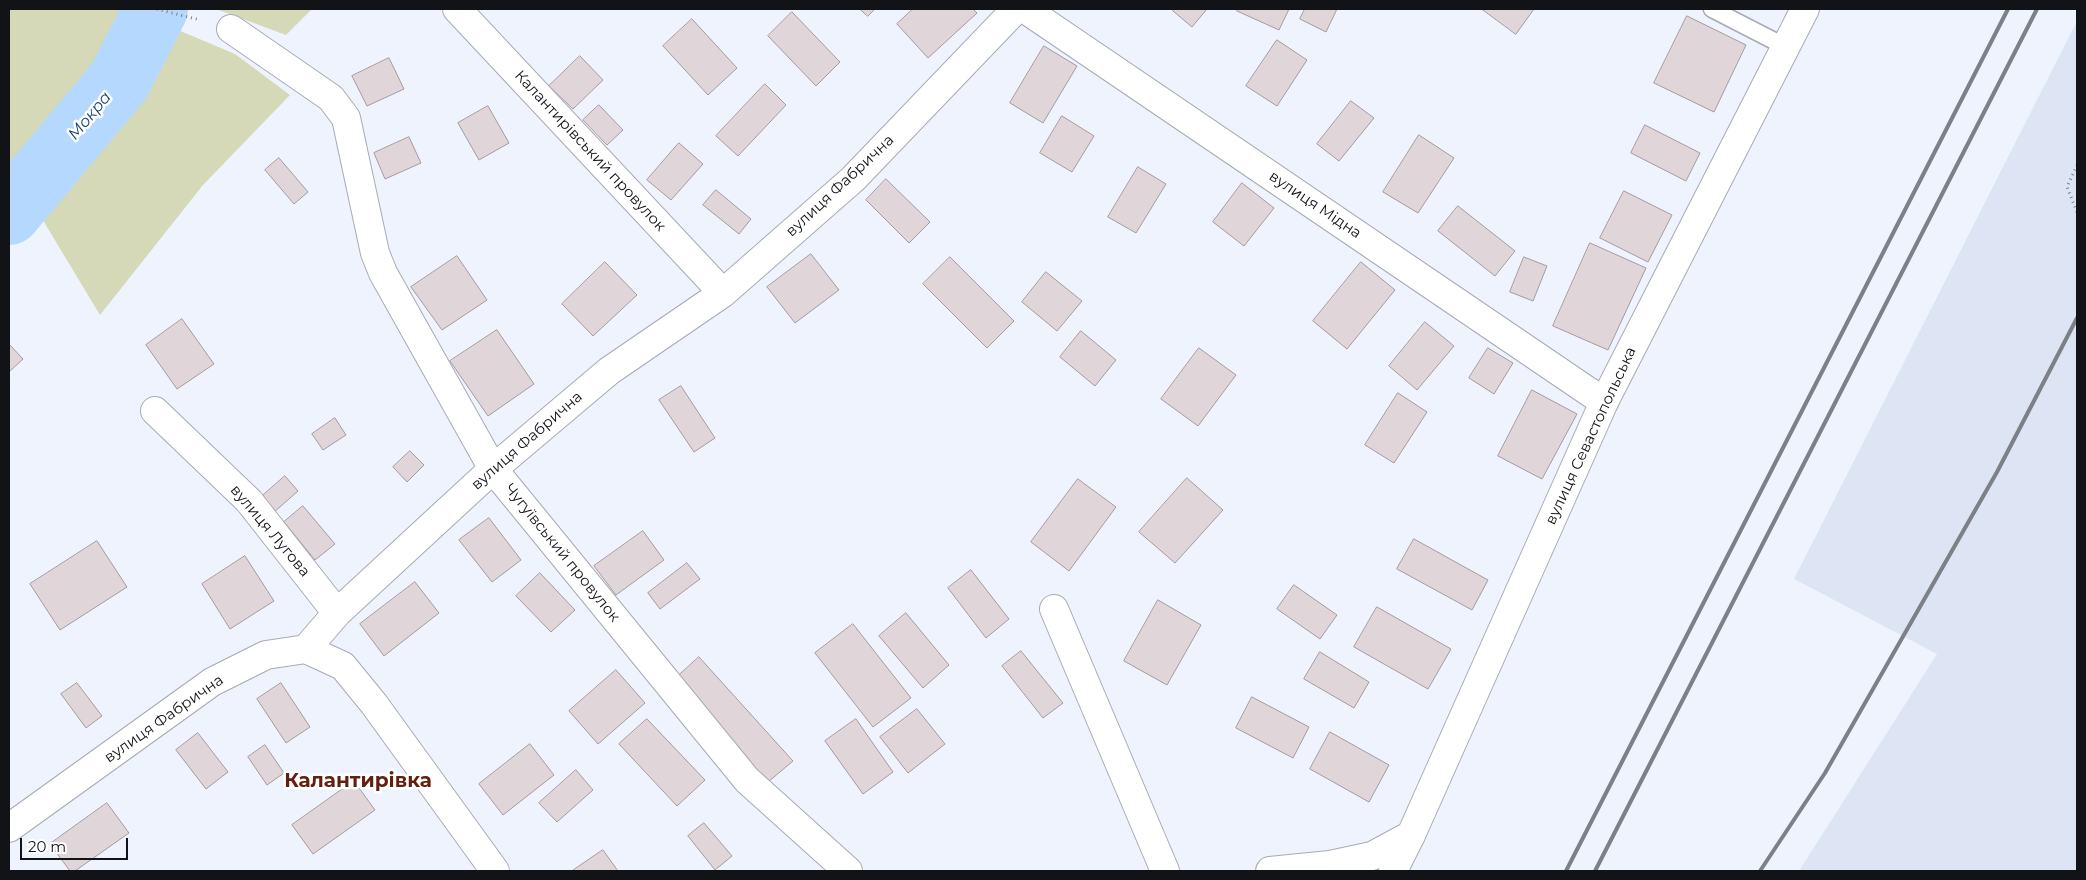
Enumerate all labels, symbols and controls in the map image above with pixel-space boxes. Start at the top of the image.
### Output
street label: Калантирівський провулок [511,67,669,235]
water label: Мокра [64,88,116,144]
street label: вулиця Фабрична [782,131,898,241]
street label: вулиця Мідна [1265,168,1365,242]
street label: вулиця Севастопольська [1542,344,1640,528]
street label: вулиця Фабрична [468,388,586,494]
street label: Чугуївський провулок [501,480,623,626]
street label: вулиця Лугова [226,481,314,581]
street label: вулиця Фабрична [101,671,227,767]
district label: Калантирівка [284,769,432,793]
scale bar [22,828,130,860]
text: 20 m [28,837,66,856]

